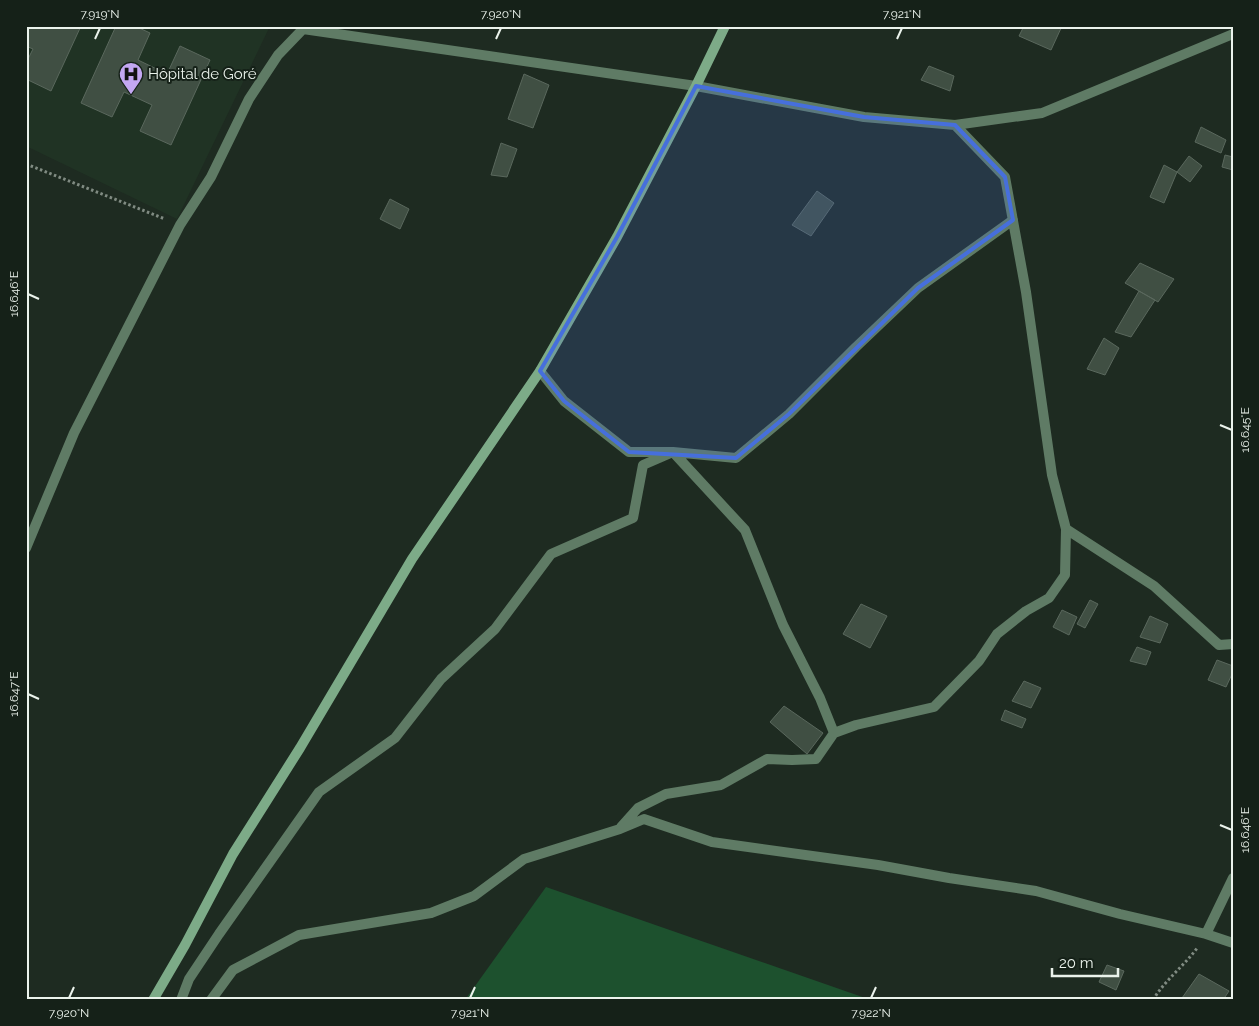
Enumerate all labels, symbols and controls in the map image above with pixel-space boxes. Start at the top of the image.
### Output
text: 7.919°N [80,7,120,21]
text: 7.920°N [481,7,521,21]
text: 7.921°N [883,7,921,21]
hospital icon: Hôpital de Goré [118,61,144,95]
place label: Hôpital de Goré [148,65,257,83]
text: 16.646°E [7,271,21,317]
text: 16.645°E [1238,407,1252,453]
text: 16.647°E [7,671,21,717]
text: 16.646°E [1238,807,1252,853]
scale bar [1052,946,1118,978]
text: 20 m [1059,954,1094,972]
text: 7.920°N [49,1006,89,1020]
text: 7.921°N [451,1006,489,1020]
text: 7.922°N [851,1006,891,1020]

